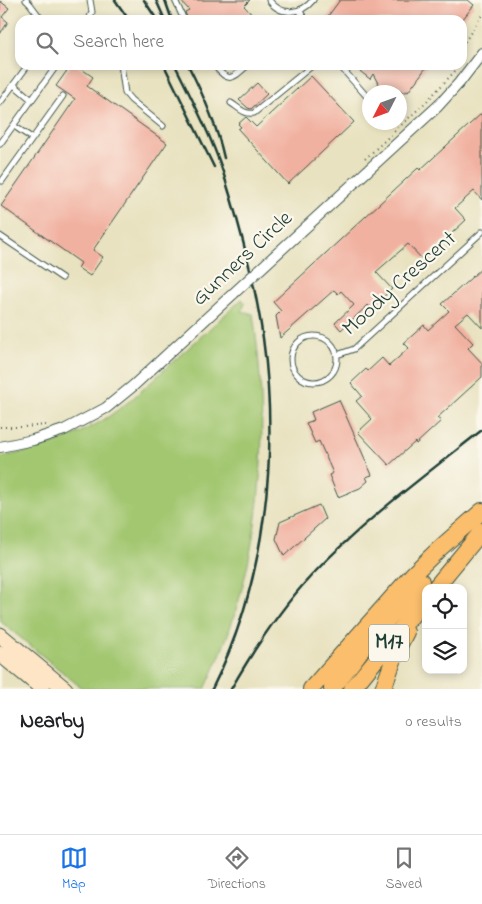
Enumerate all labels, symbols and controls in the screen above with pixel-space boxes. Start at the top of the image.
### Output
search box [15,15,467,70]
icon: search [33,29,61,57]
text: Search here [73,29,164,56]
north arrow [362,85,407,130]
street label: Gunners Circle [185,204,301,314]
street label: Moody Crescent [336,223,465,345]
map controls [422,584,467,674]
button: locate [422,584,467,629]
road number: M17 [369,624,409,661]
button: layers [422,629,467,674]
text: Nearby [20,707,84,737]
text: 0 results [406,710,462,734]
tab: Map [60,844,88,895]
tab: Directions [208,844,266,895]
tab: Saved [386,844,422,895]

